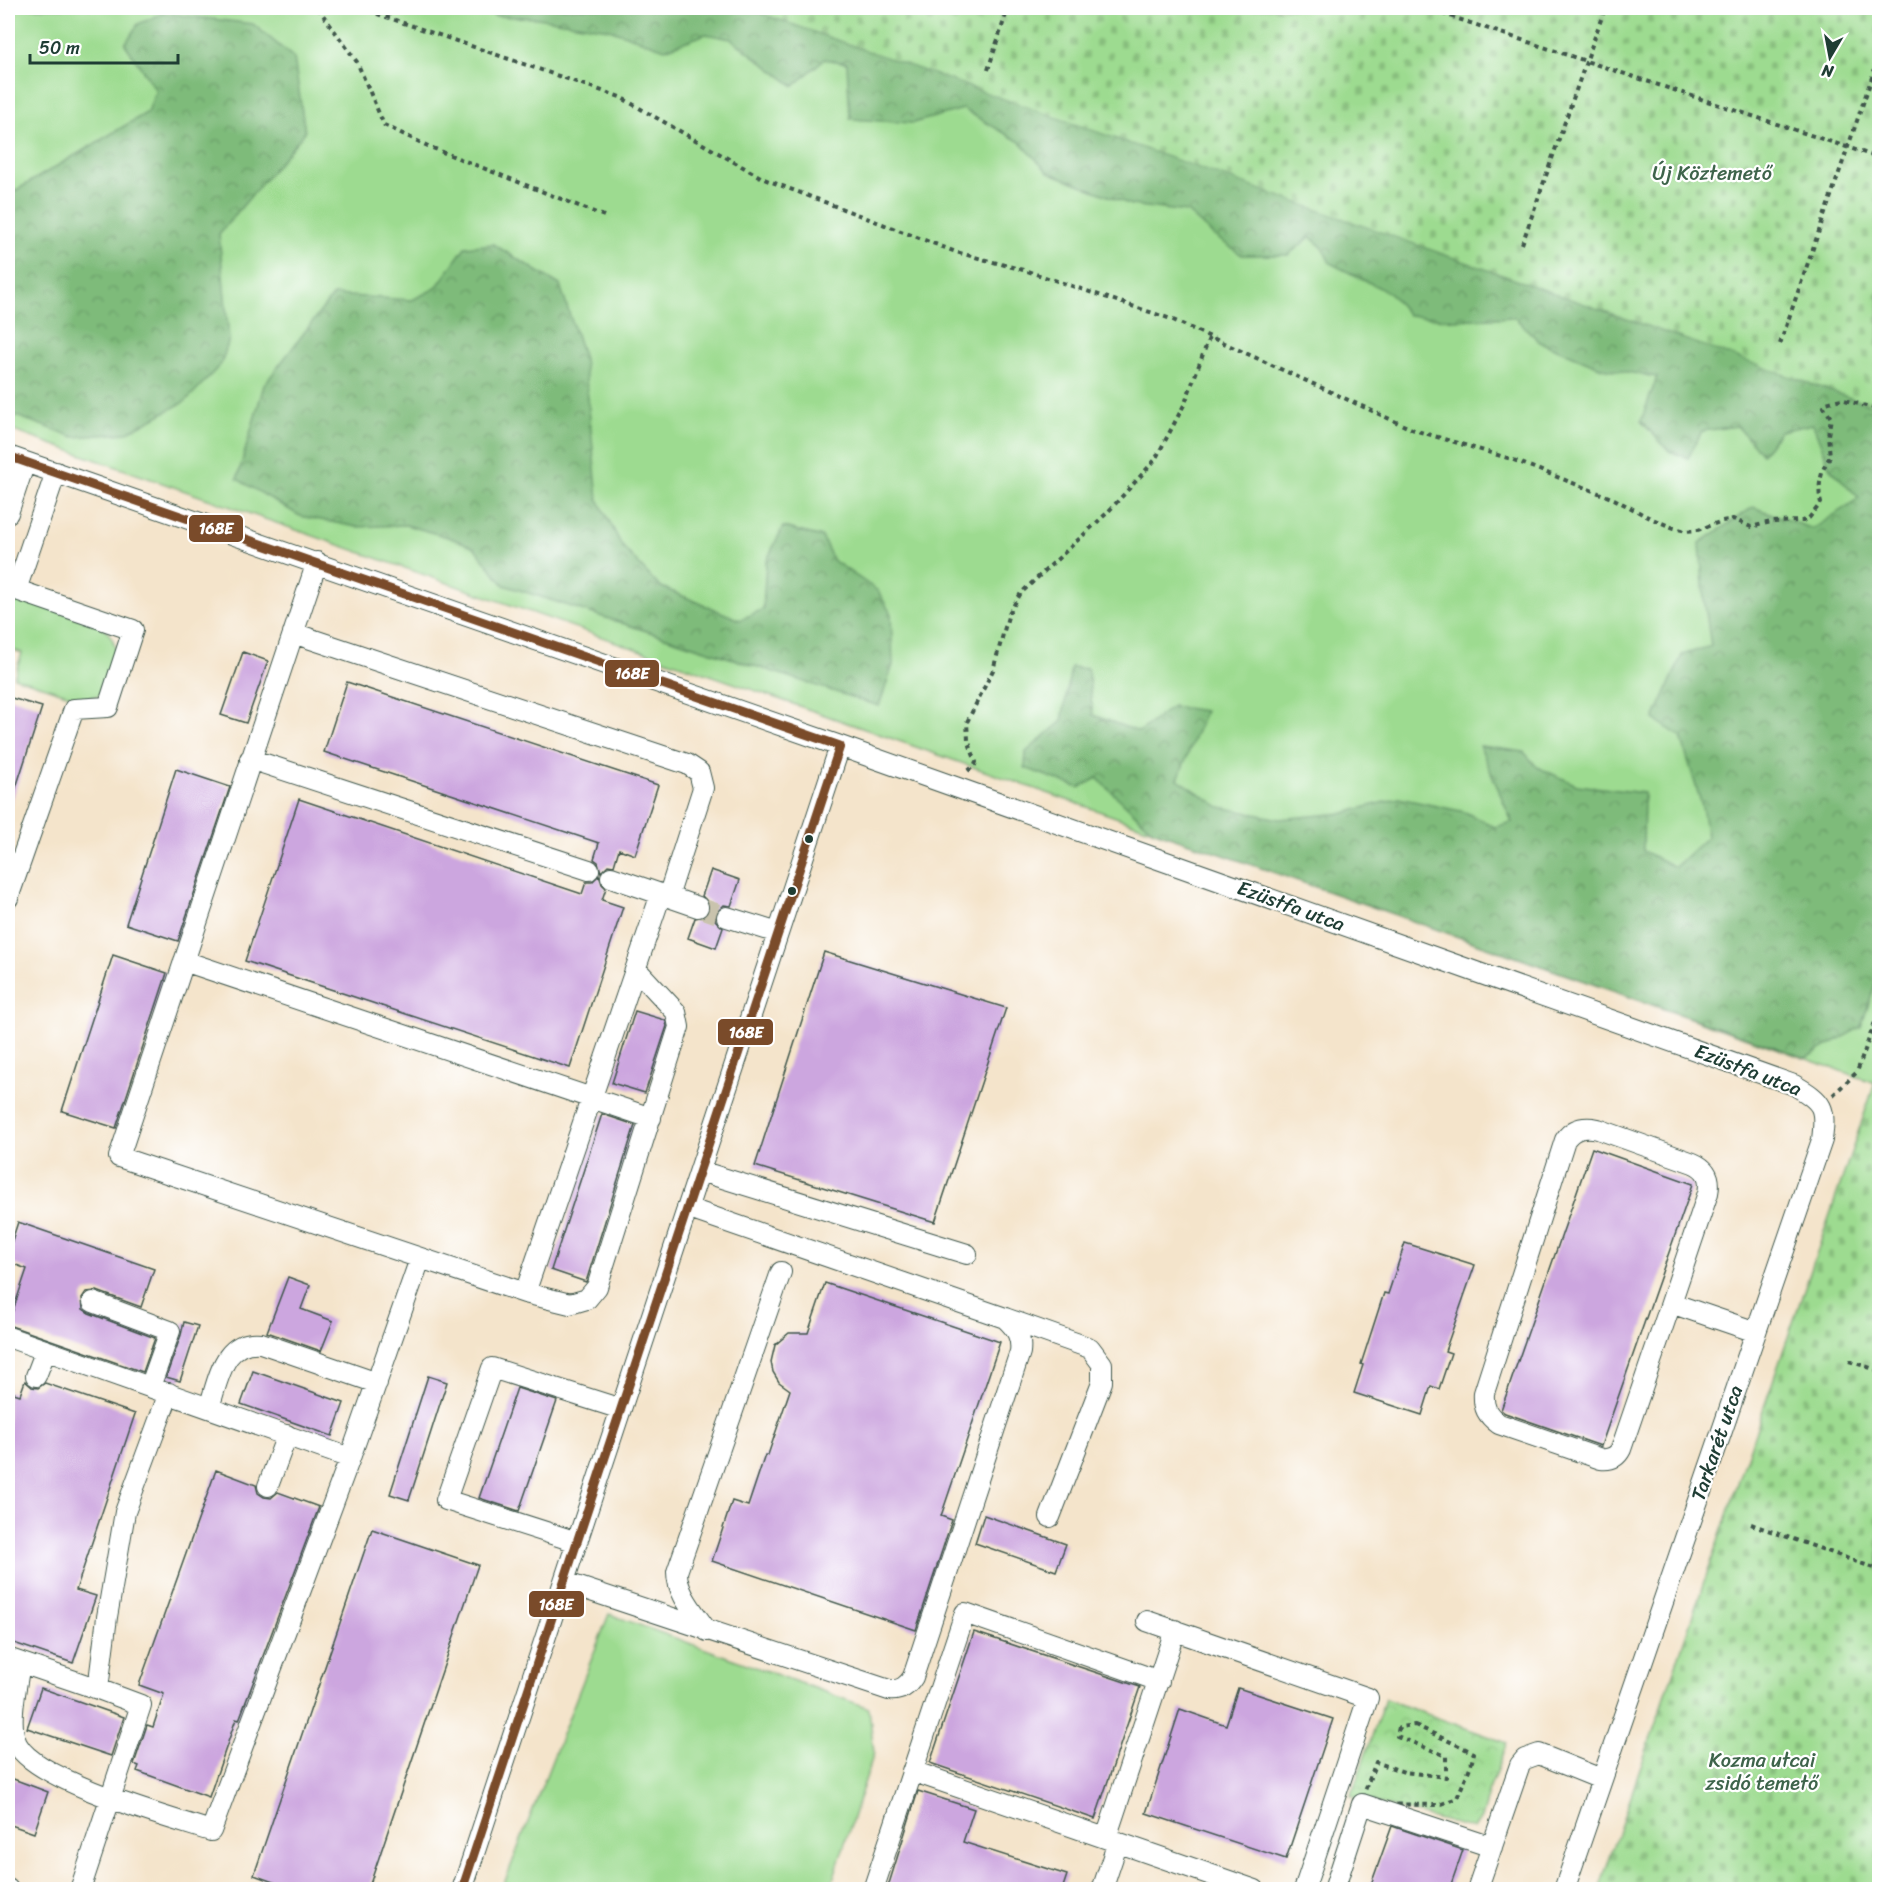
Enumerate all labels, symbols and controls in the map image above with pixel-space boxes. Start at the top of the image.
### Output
scale bar [30,27,178,65]
north arrow [1800,27,1860,87]
text: 50 m [39,32,80,64]
text: N [1819,56,1836,87]
park label: Új Köztemető [1652,156,1774,191]
line badge: 168E [188,514,244,543]
text: 168E [199,514,234,543]
line badge: 168E [604,659,660,688]
text: 168E [615,659,650,688]
unlabelled marker [803,833,815,845]
street label: Ezüstfa utca [1232,870,1350,942]
unlabelled marker [786,885,798,897]
line badge: 168E [717,1018,774,1046]
text: 168E [729,1018,764,1047]
street label: Ezüstfa utca [1689,1034,1807,1106]
street label: Tarkarét utca [1681,1381,1753,1505]
line badge: 168E [528,1590,585,1618]
text: 168E [539,1590,574,1619]
park label: Kozma utcai zsidó temető [1705,1743,1820,1801]

